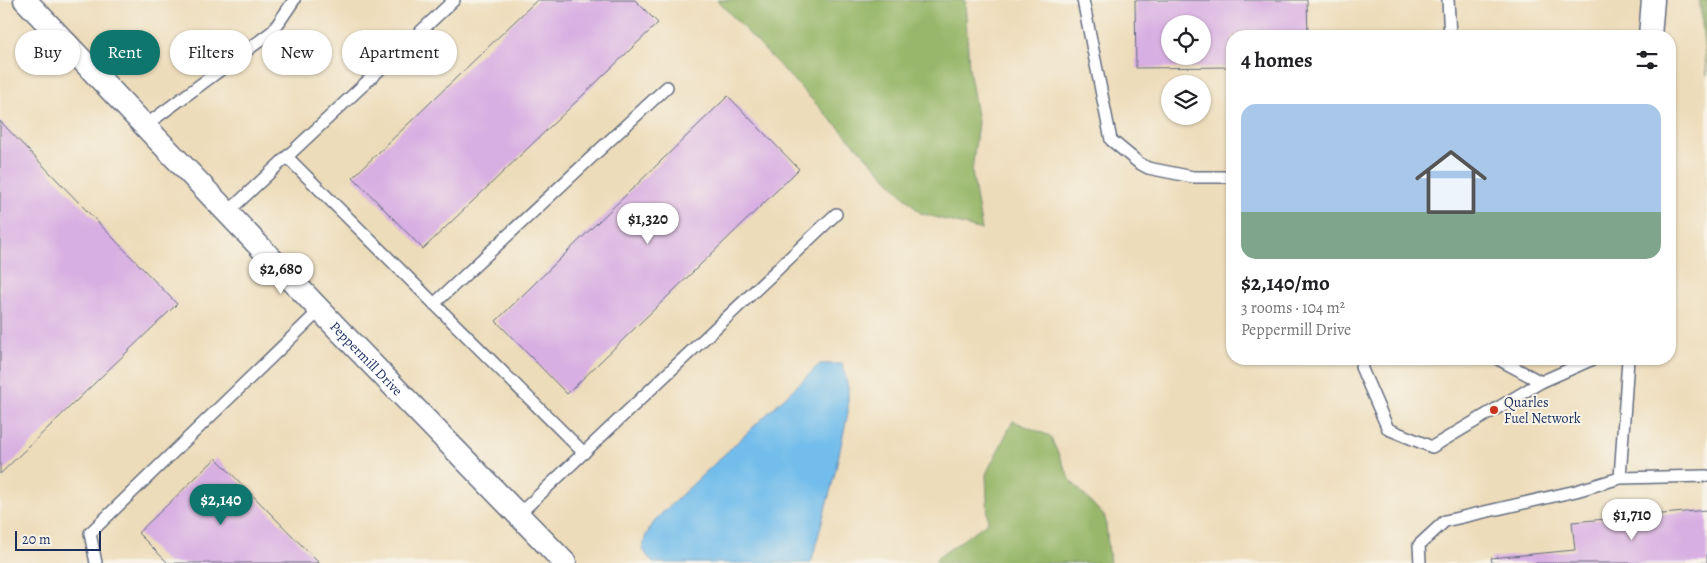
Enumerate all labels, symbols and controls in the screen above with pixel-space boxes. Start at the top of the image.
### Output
map controls [1161,15,1211,125]
button: locate [1161,15,1211,65]
chip: Buy [15,30,80,75]
chip: Rent [90,30,160,75]
chip: Filters [170,30,252,75]
chip: New [262,30,332,75]
chip: Apartment [342,30,457,75]
text: 4 homes [1241,46,1313,74]
icon: filters [1633,46,1661,74]
button: layers [1161,75,1211,125]
icon: home [1406,137,1496,227]
pin: $1,320 [607,202,689,245]
text: $1,320 [628,208,668,230]
pin: $2,680 [240,252,322,295]
text: $2,680 [260,258,302,280]
text: $2,140/mo [1241,269,1330,297]
text: 3 rooms · 104 m² [1241,297,1345,319]
street label: Peppermill Drive [326,317,407,400]
text: Peppermill Drive [1241,319,1351,341]
place label: Quarles Fuel Network [1504,393,1581,428]
marker: Quarles Fuel Network [1488,404,1500,416]
pin: $2,140 [180,484,262,526]
text: $2,140 [201,489,241,511]
pin: $1,710 [1591,498,1673,541]
text: $1,710 [1613,504,1651,526]
scale bar [15,528,101,551]
text: 20 m [22,530,51,549]

